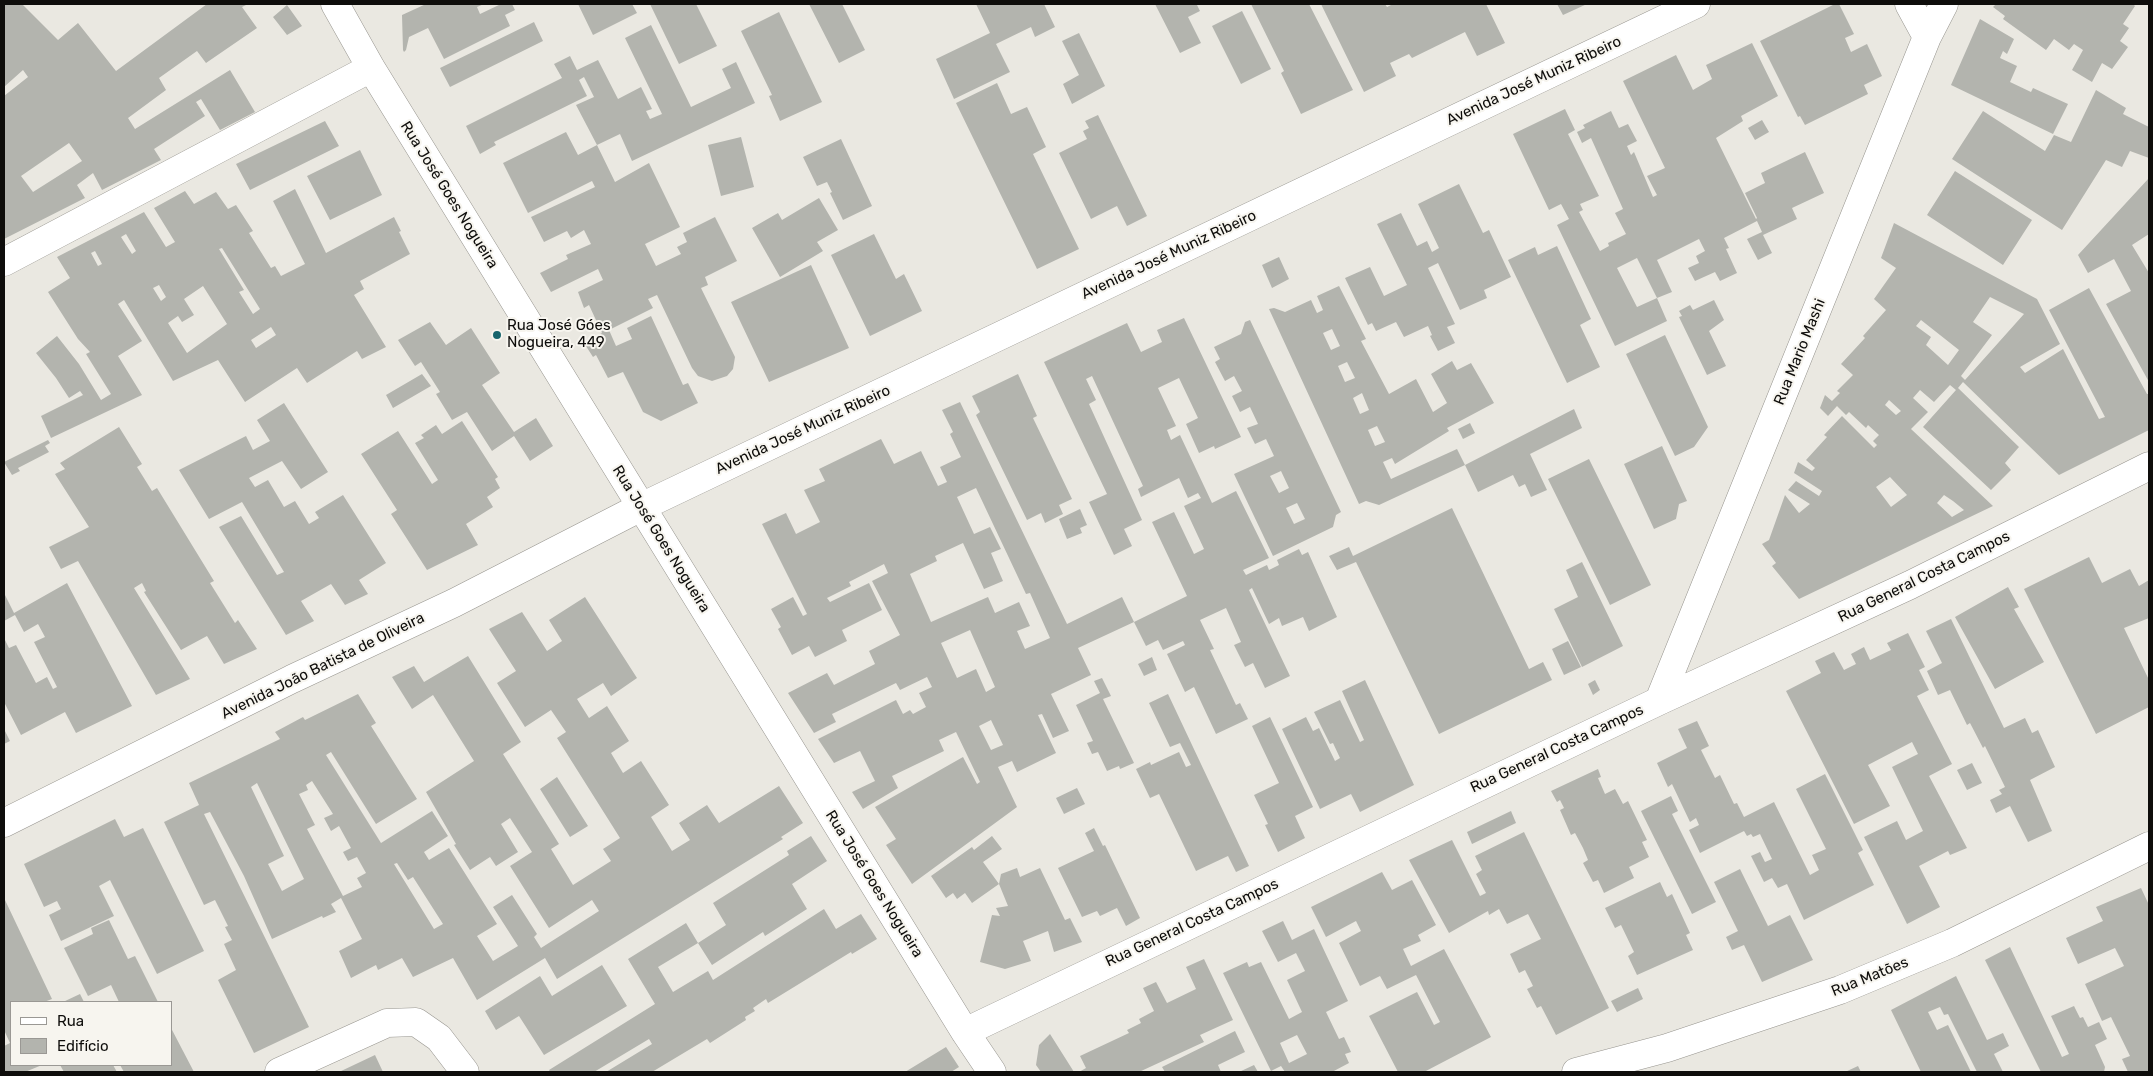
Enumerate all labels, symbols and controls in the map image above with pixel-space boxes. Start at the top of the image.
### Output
street label: Avenida José Muniz Ribeiro [1444,32,1624,130]
street label: Rua José Goes Nogueira [396,118,502,272]
street label: Avenida José Muniz Ribeiro [1079,206,1259,304]
street label: Rua Mario Mashi [1770,296,1830,408]
place label: Rua José Góes Nogueira, 449 [507,317,611,352]
marker: Rua José Góes Nogueira, 449 [491,329,503,341]
street label: Avenida José Muniz Ribeiro [713,381,893,479]
street label: Rua José Goes Nogueira [608,462,714,616]
street label: Rua General Costa Campos [1835,527,2013,627]
street label: Avenida João Batista de Oliveira [218,609,428,723]
street label: Rua General Costa Campos [1468,701,1646,797]
street label: Rua José Goes Nogueira [821,807,927,961]
street label: Rua General Costa Campos [1103,875,1281,971]
street label: Rua Matões [1829,953,1911,1001]
legend [10,1001,172,1066]
text: Rua [57,1012,84,1030]
text: Edifício [57,1037,109,1055]

